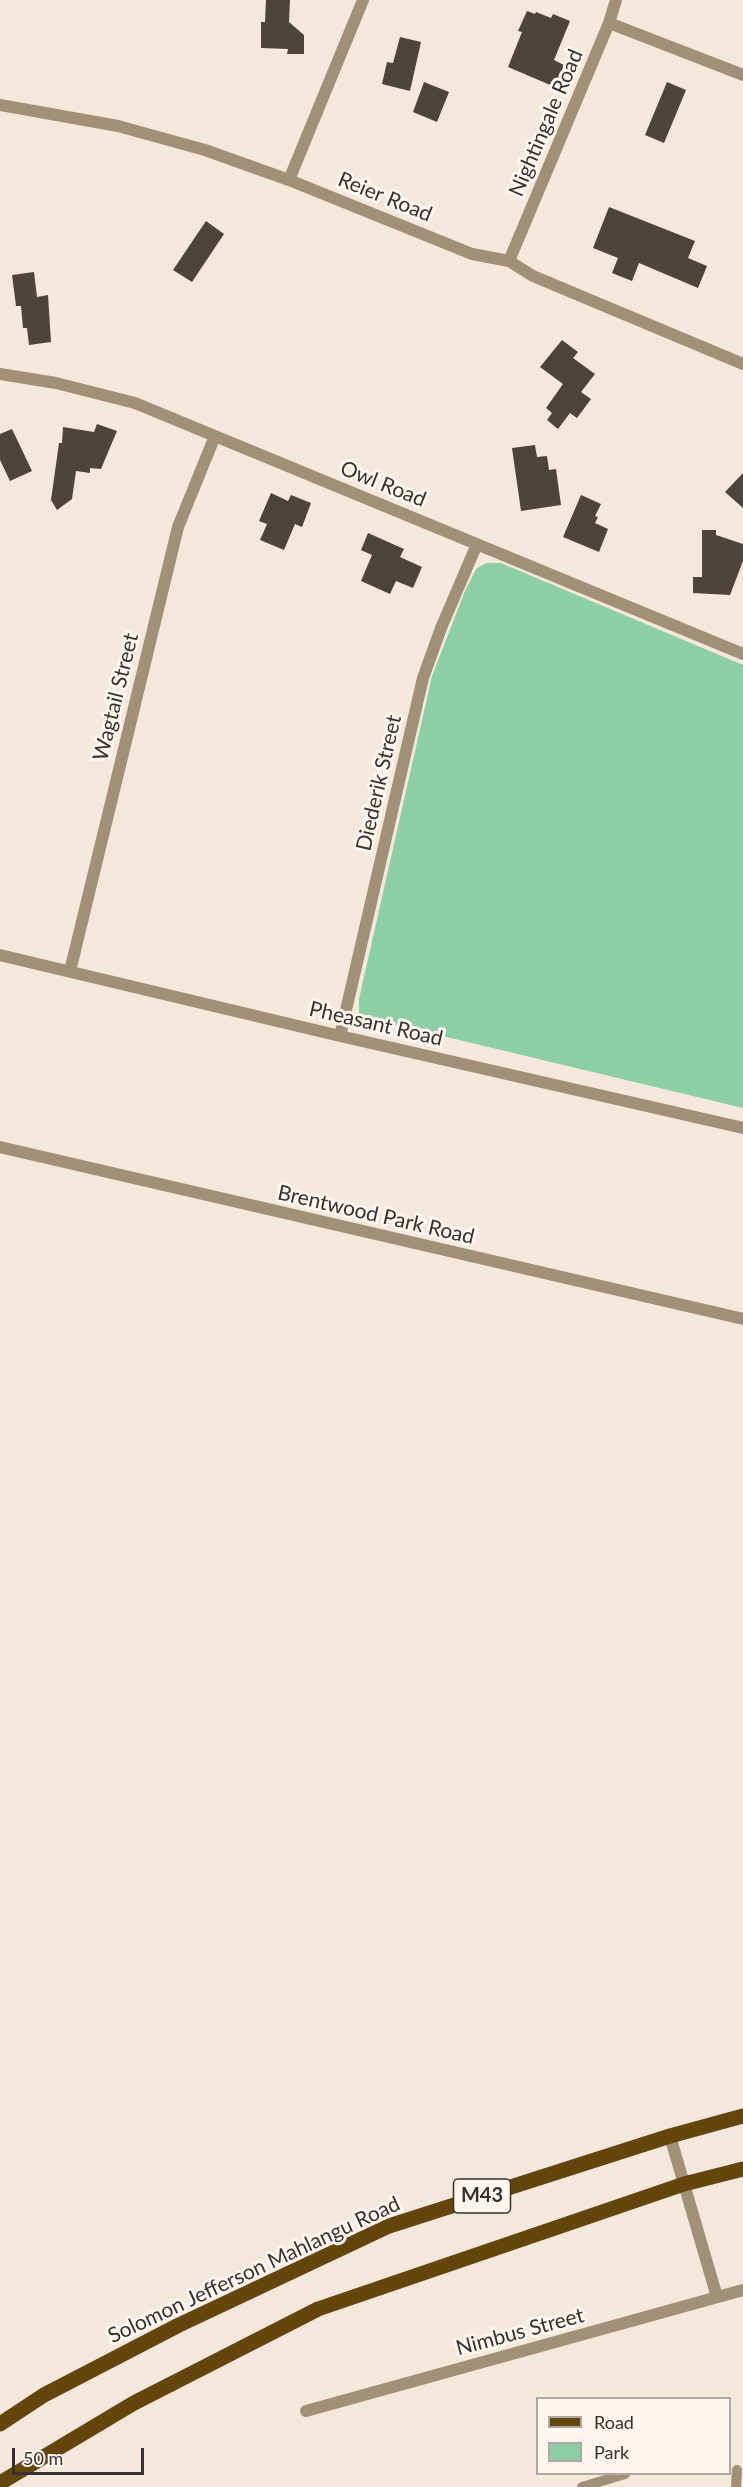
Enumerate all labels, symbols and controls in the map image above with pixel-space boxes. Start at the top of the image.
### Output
street label: Nightingale Road [504,46,588,200]
street label: Reier Road [334,167,436,227]
street label: Owl Road [336,455,430,513]
street label: Wagtail Street [88,631,144,763]
street label: Diederik Street [351,713,407,853]
street label: Pheasant Road [307,996,445,1052]
street label: Brentwood Park Road [275,1180,477,1250]
road number: M43 [454,2179,510,2213]
street label: Solomon Jefferson Mahlangu Road [104,2191,404,2349]
street label: Nimbus Street [453,2303,587,2361]
legend [536,2397,731,2475]
text: Road [594,2411,634,2433]
scale bar [15,2436,147,2474]
text: Park [594,2441,629,2463]
text: 50 m [23,2447,63,2469]

